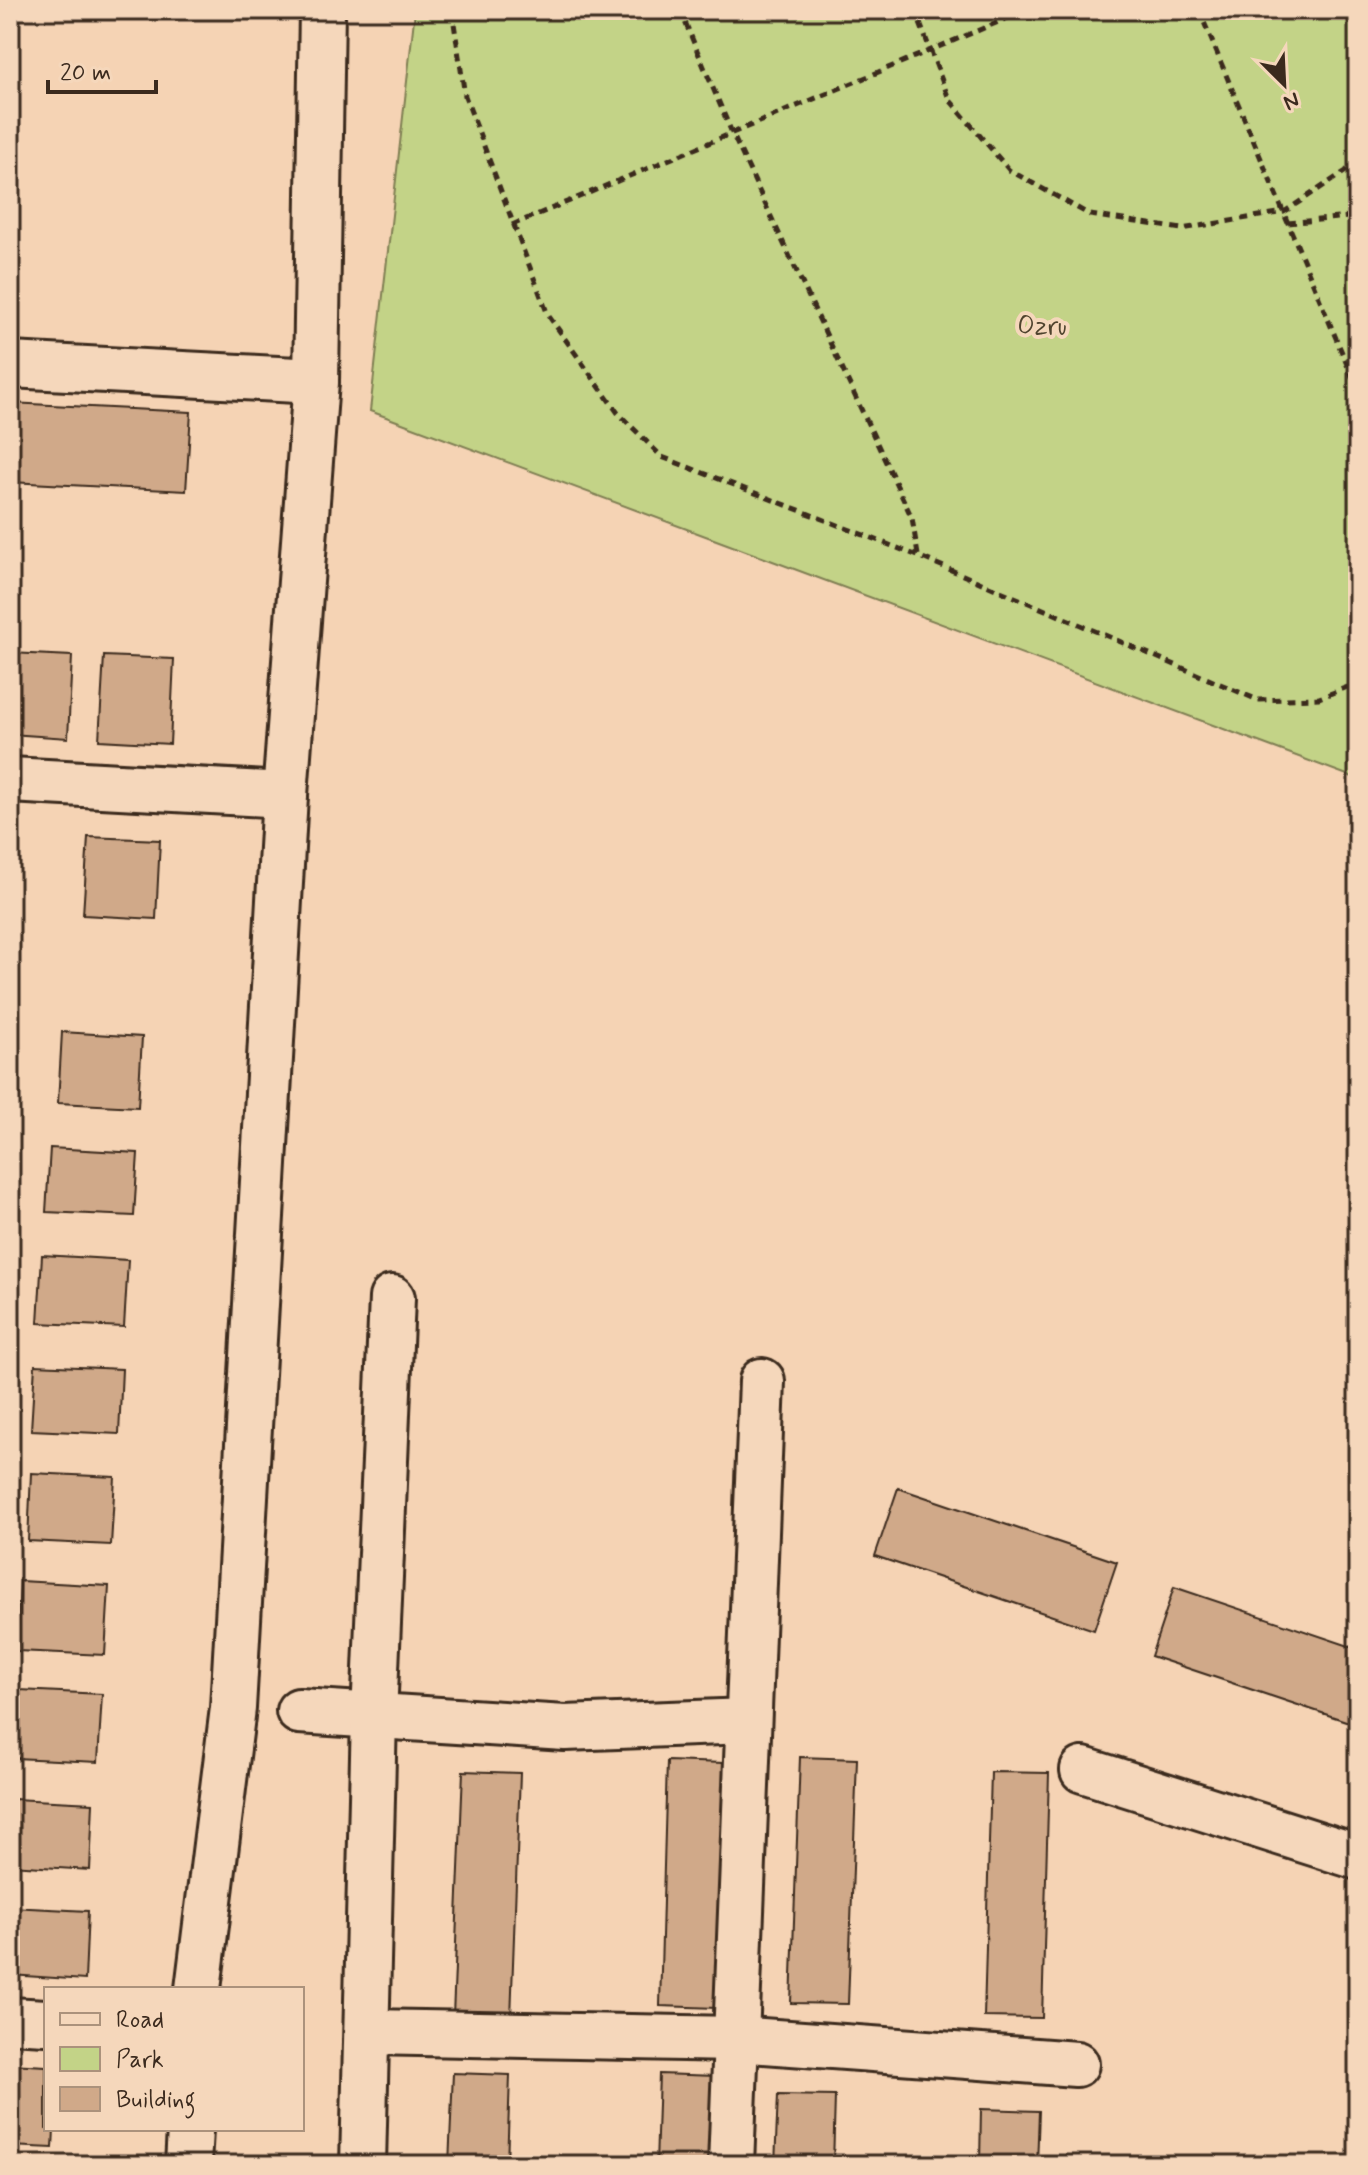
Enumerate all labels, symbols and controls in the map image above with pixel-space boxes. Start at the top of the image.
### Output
scale bar [48,44,156,94]
north arrow [1244,44,1324,124]
text: 20 m [60,58,111,89]
text: N [1279,85,1304,116]
park label: Ozru [1017,310,1067,344]
legend [44,1987,304,2131]
text: Road [116,2005,164,2036]
text: Park [116,2045,164,2076]
text: Building [116,2085,196,2119]

